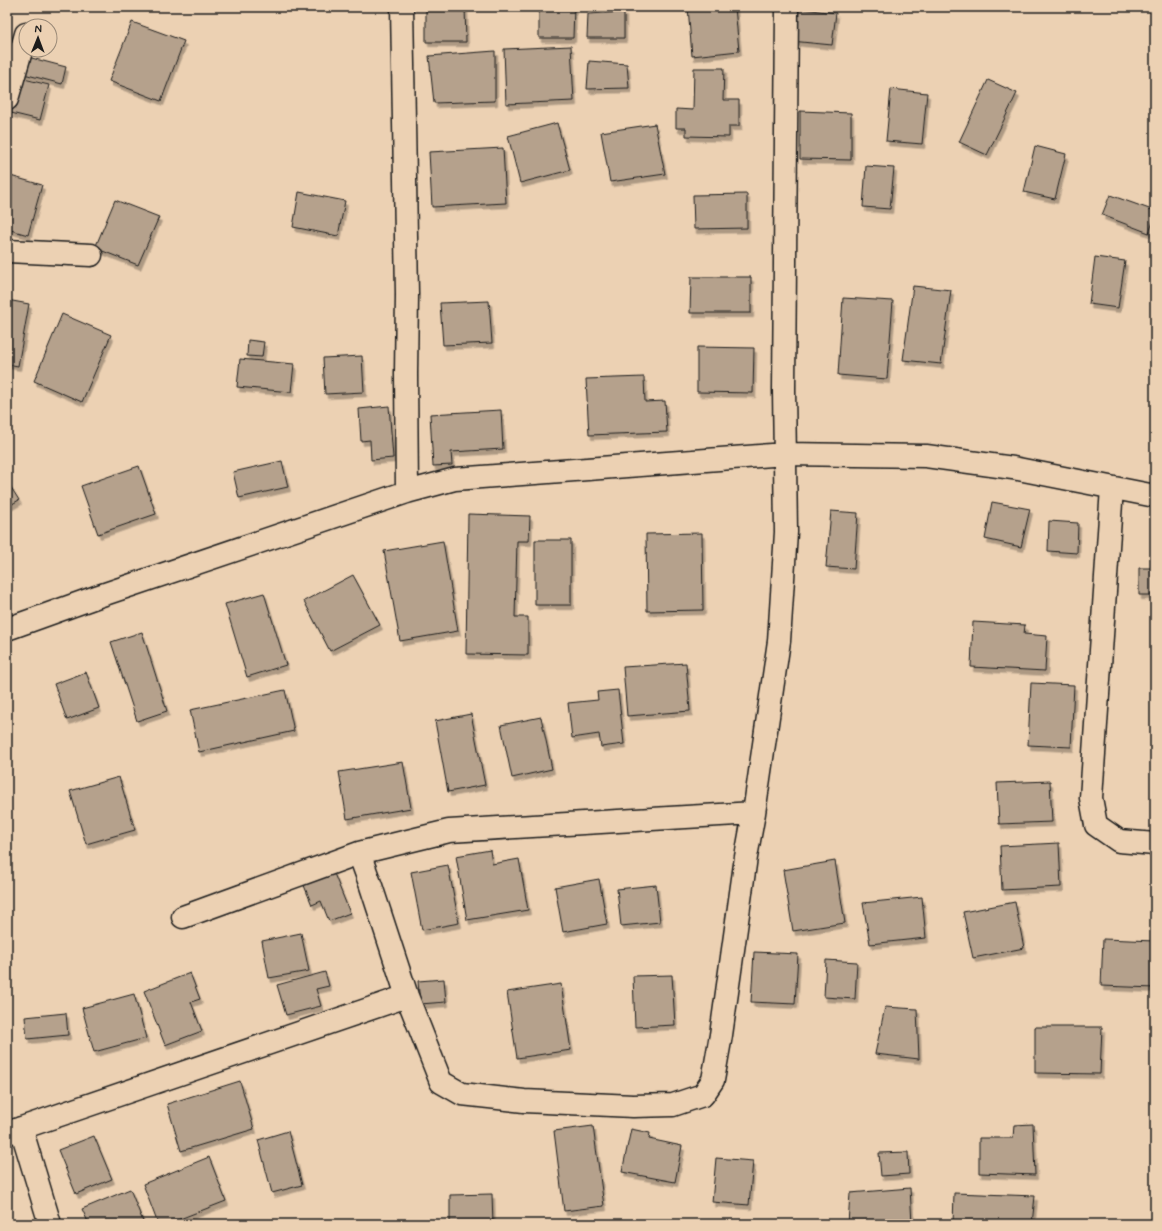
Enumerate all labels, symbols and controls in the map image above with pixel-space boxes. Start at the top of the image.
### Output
north arrow [18,18,58,58]
text: N [34,22,42,36]

